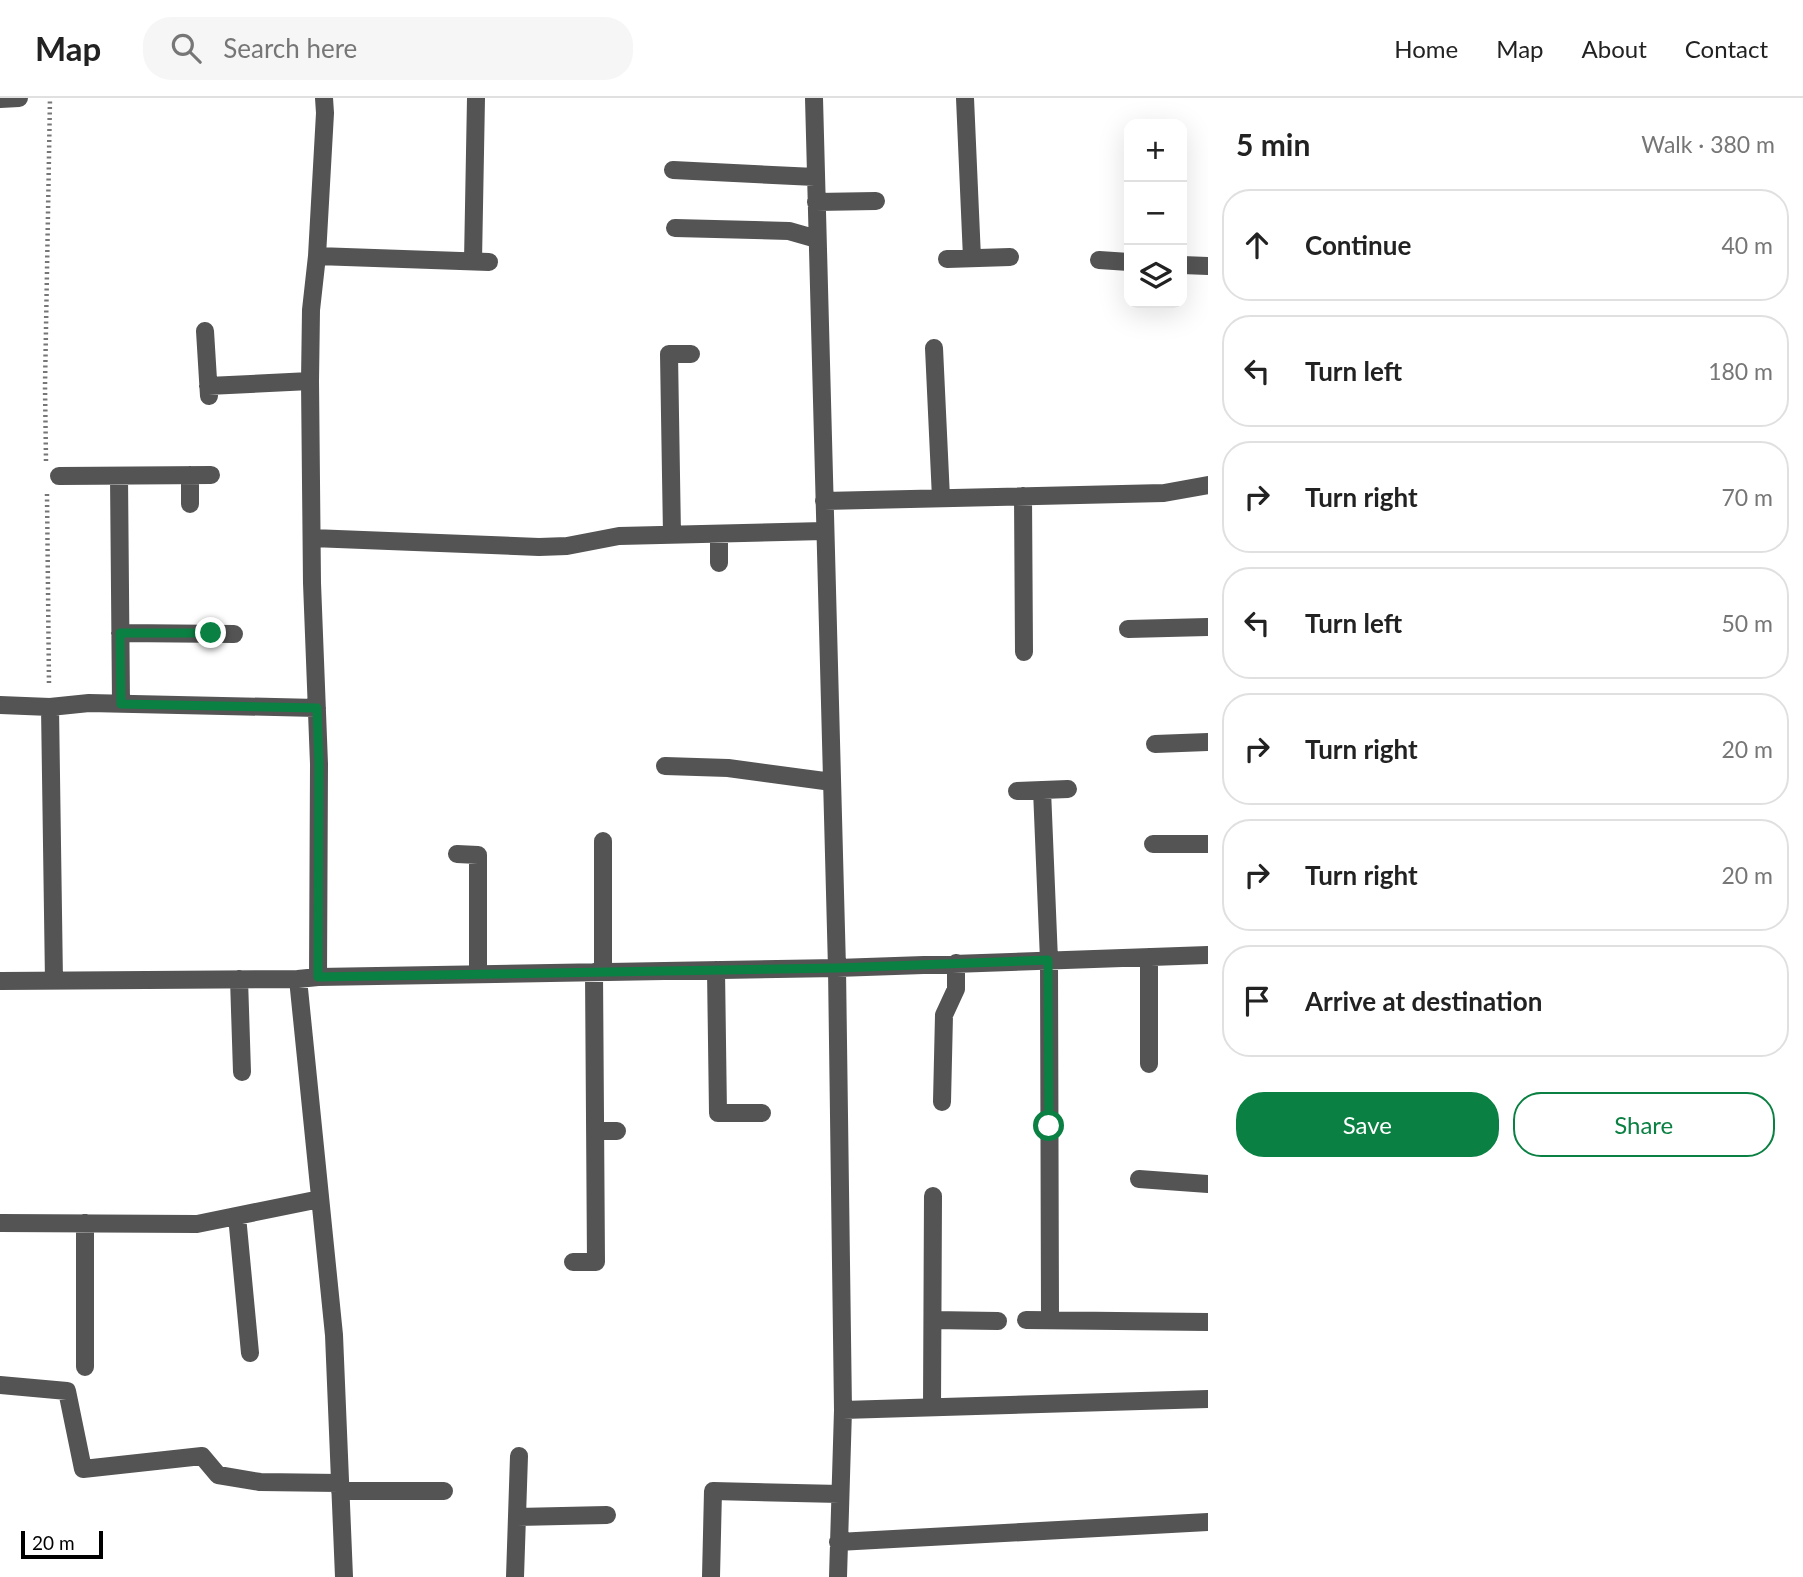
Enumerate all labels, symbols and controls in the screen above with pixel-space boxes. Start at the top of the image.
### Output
search box [143,17,633,80]
text: Map [35,28,101,68]
icon: search [167,29,205,67]
text: Search here [223,32,357,64]
text: Home [1394,34,1458,63]
text: Map [1496,34,1544,63]
text: About [1582,34,1647,63]
text: Contact [1685,34,1768,63]
map controls [1124,119,1187,308]
button: + [1124,119,1187,182]
text: 5 min [1236,126,1310,162]
text: Walk · 380 m [1641,130,1775,158]
button: − [1124,182,1187,245]
icon: ahead [1238,226,1276,264]
text: Continue [1305,229,1411,261]
text: 40 m [1722,231,1773,259]
button: layers [1124,245,1187,308]
icon: left [1238,352,1276,390]
text: Turn left [1305,355,1402,387]
text: 180 m [1708,357,1773,385]
icon: right [1238,478,1276,516]
text: Turn right [1305,481,1418,513]
text: 70 m [1722,483,1773,511]
icon: left [1238,604,1276,642]
text: Turn left [1305,607,1402,639]
text: 50 m [1722,609,1773,637]
route end [195,617,226,648]
icon: right [1238,730,1276,768]
text: Turn right [1305,733,1418,765]
text: 20 m [1722,735,1773,763]
icon: right [1238,856,1276,894]
text: Turn right [1305,859,1418,891]
text: 20 m [1722,861,1773,889]
icon: arrive [1238,982,1276,1020]
text: Arrive at destination [1305,985,1542,1017]
button: Save [1236,1092,1499,1157]
button: Share [1513,1092,1775,1157]
route start [1033,1110,1064,1141]
scale bar [21,1528,103,1560]
text: 20 m [32,1531,75,1554]

